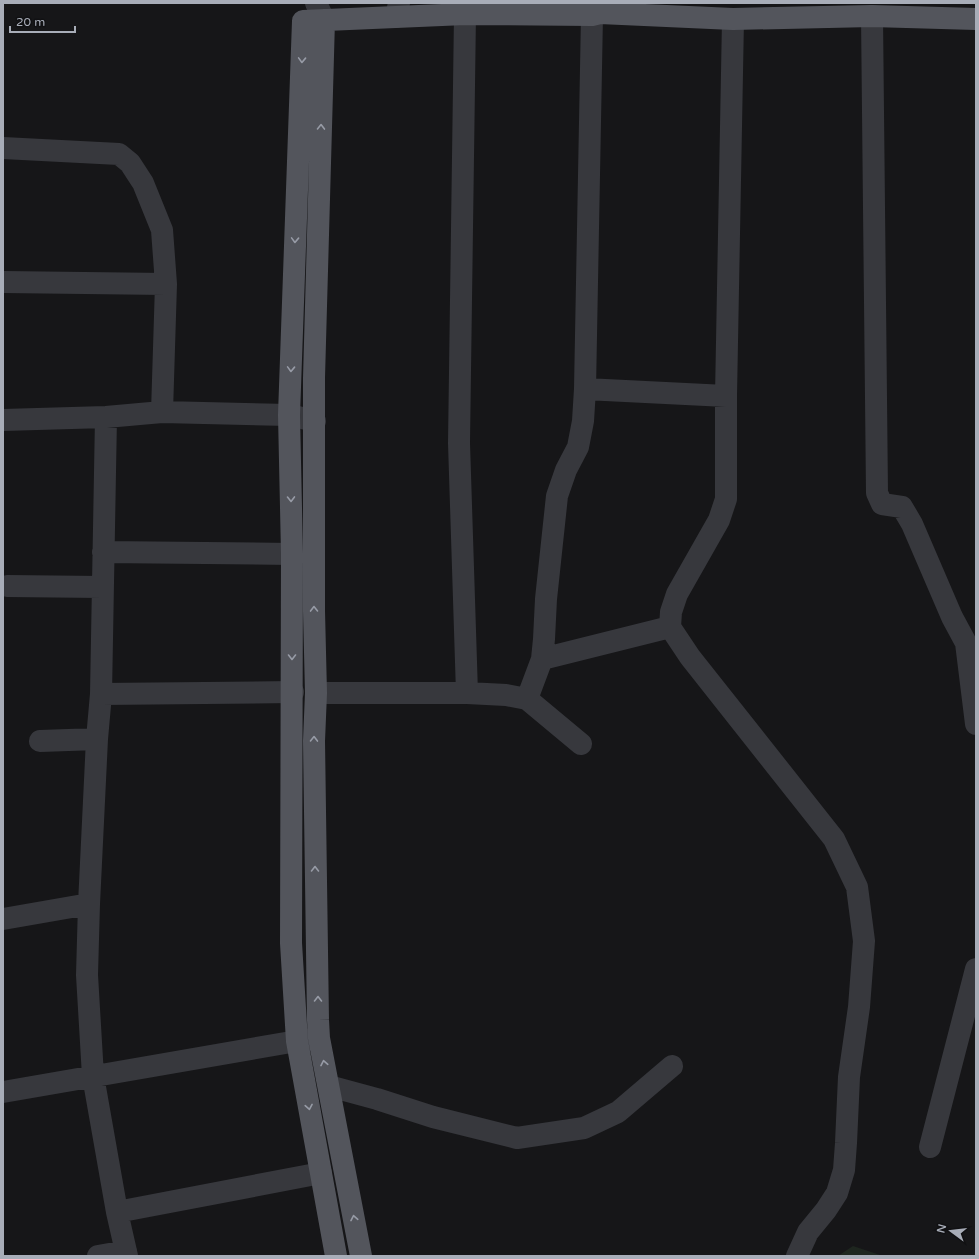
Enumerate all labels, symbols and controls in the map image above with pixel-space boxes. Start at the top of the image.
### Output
scale bar [10,8,75,34]
text: 20 m [16,15,45,29]
one-way arrow [297,57,306,63]
one-way arrow [317,124,325,130]
one-way arrow [291,237,299,243]
one-way arrow [286,366,295,372]
one-way arrow [287,496,295,502]
one-way arrow [310,606,319,612]
one-way arrow [288,654,296,660]
one-way arrow [310,736,319,742]
one-way arrow [311,866,319,872]
one-way arrow [314,996,322,1002]
one-way arrow [320,1059,329,1066]
one-way arrow [304,1103,313,1110]
north arrow [931,1211,971,1251]
one-way arrow [350,1215,359,1221]
text: N [934,1223,949,1234]

